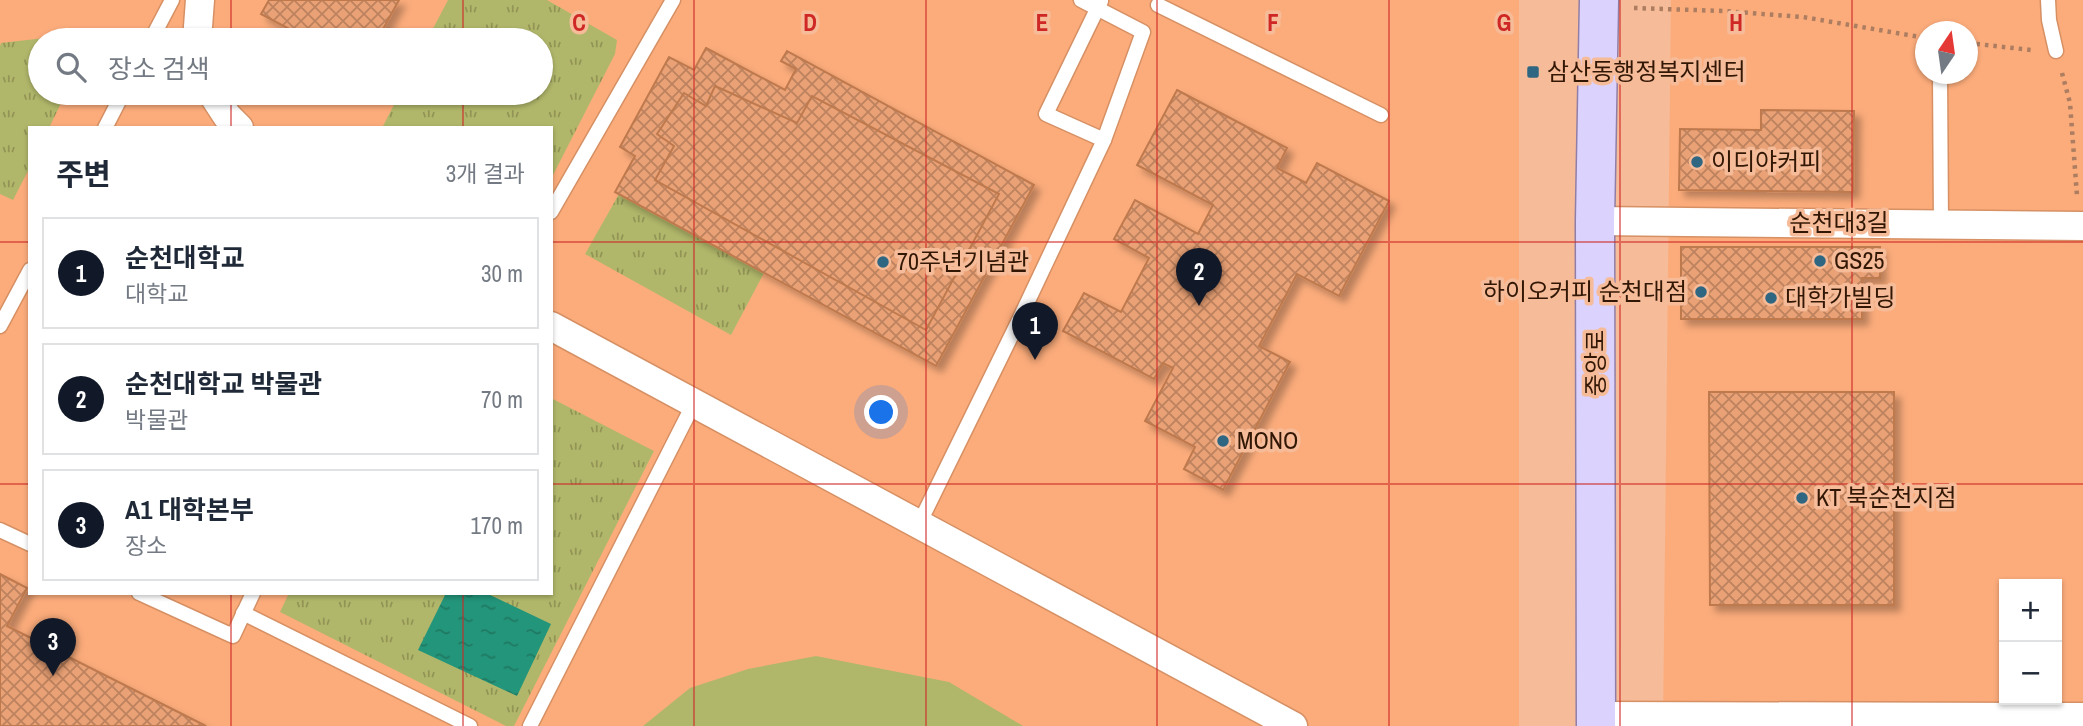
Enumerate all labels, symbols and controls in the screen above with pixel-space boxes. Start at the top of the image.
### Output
text: C [572,7,586,38]
text: D [803,7,817,38]
text: E [1036,7,1048,38]
text: F [1267,7,1279,38]
text: G [1497,7,1511,38]
text: H [1729,7,1743,38]
north arrow [1915,21,1978,84]
search box [28,28,553,105]
icon: search [52,48,90,86]
text: 장소 검색 [108,51,210,86]
place label: 삼산동행정복지센터 [1547,55,1746,87]
marker: 삼산동행정복지센터 [1525,64,1541,80]
place label: 이디야커피 [1711,145,1821,177]
text: 주변 [56,154,111,194]
marker: 이디야커피 [1689,154,1705,170]
text: 3개 결과 [446,158,525,189]
street label: 순천대3길 [1789,206,1889,238]
text: 순천대학교 [125,240,245,275]
place label: GS25 [1834,244,1884,276]
place label: 70주년기념관 [897,245,1029,277]
pin: 2 [1176,248,1222,306]
marker: GS25 [1812,253,1828,269]
marker: 70주년기념관 [875,254,891,270]
text: 1 [76,258,86,289]
text: 30 m [481,258,523,289]
place label: 하이오커피 순천대점 [1483,275,1687,307]
text: 대학교 [125,278,188,309]
place label: 대학가빌딩 [1785,281,1895,313]
marker: 하이오커피 순천대점 [1693,284,1709,300]
marker: 대학가빌딩 [1763,290,1779,306]
pin: 1 [1012,302,1058,360]
street label: 중앙로 [1579,330,1611,396]
text: 순천대학교 박물관 [125,366,322,401]
text: 2 [76,384,86,415]
text: 70 m [481,384,523,415]
your location [864,395,898,429]
text: 박물관 [125,404,188,435]
place label: MONO [1237,424,1298,456]
marker: MONO [1215,433,1231,449]
place label: KT 북순천지점 [1816,481,1957,513]
marker: KT 북순천지점 [1794,490,1810,506]
text: A1 대학본부 [125,492,254,527]
text: 3 [76,510,86,541]
text: 170 m [471,510,523,541]
text: 장소 [125,530,167,561]
map controls [1999,579,2062,705]
button: + [1999,579,2062,642]
pin: 3 [30,618,76,676]
button: − [1999,642,2062,705]

